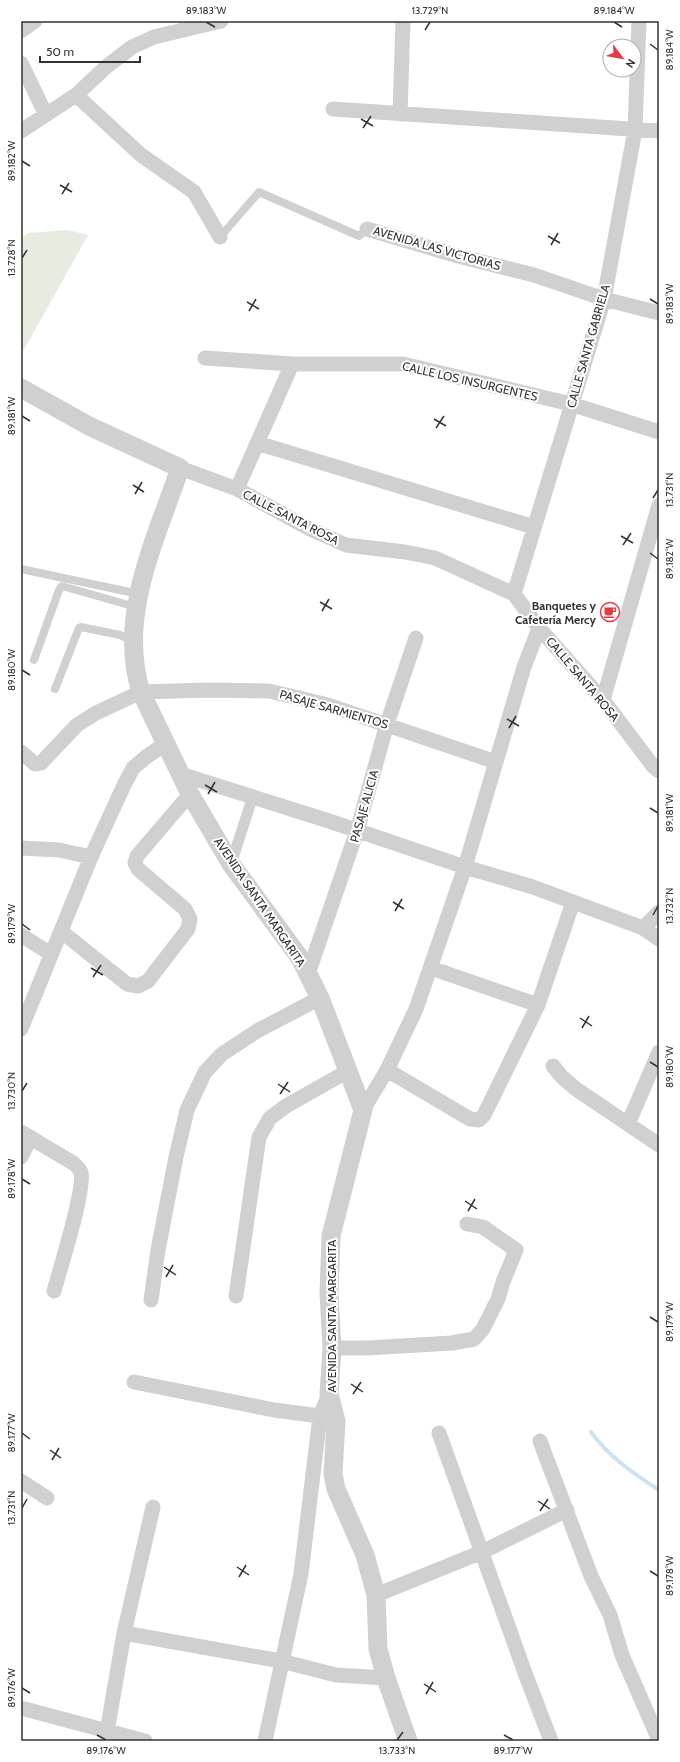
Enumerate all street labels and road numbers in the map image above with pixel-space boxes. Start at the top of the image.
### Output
street label: AVENIDA LAS VICTORIAS [372,223,502,273]
street label: CALLE SANTA GABRIELA [563,282,613,410]
street label: CALLE LOS INSURGENTES [401,358,539,404]
street label: CALLE SANTA ROSA [240,486,342,548]
street label: CALLE SANTA ROSA [543,634,623,725]
street label: PASAJE SARMIENTOS [278,686,390,732]
street label: PASAJE ALICIA [346,767,382,844]
street label: AVENIDA SANTA MARGARITA [211,834,309,970]
street label: AVENIDA SANTA MARGARITA [324,1239,339,1392]

